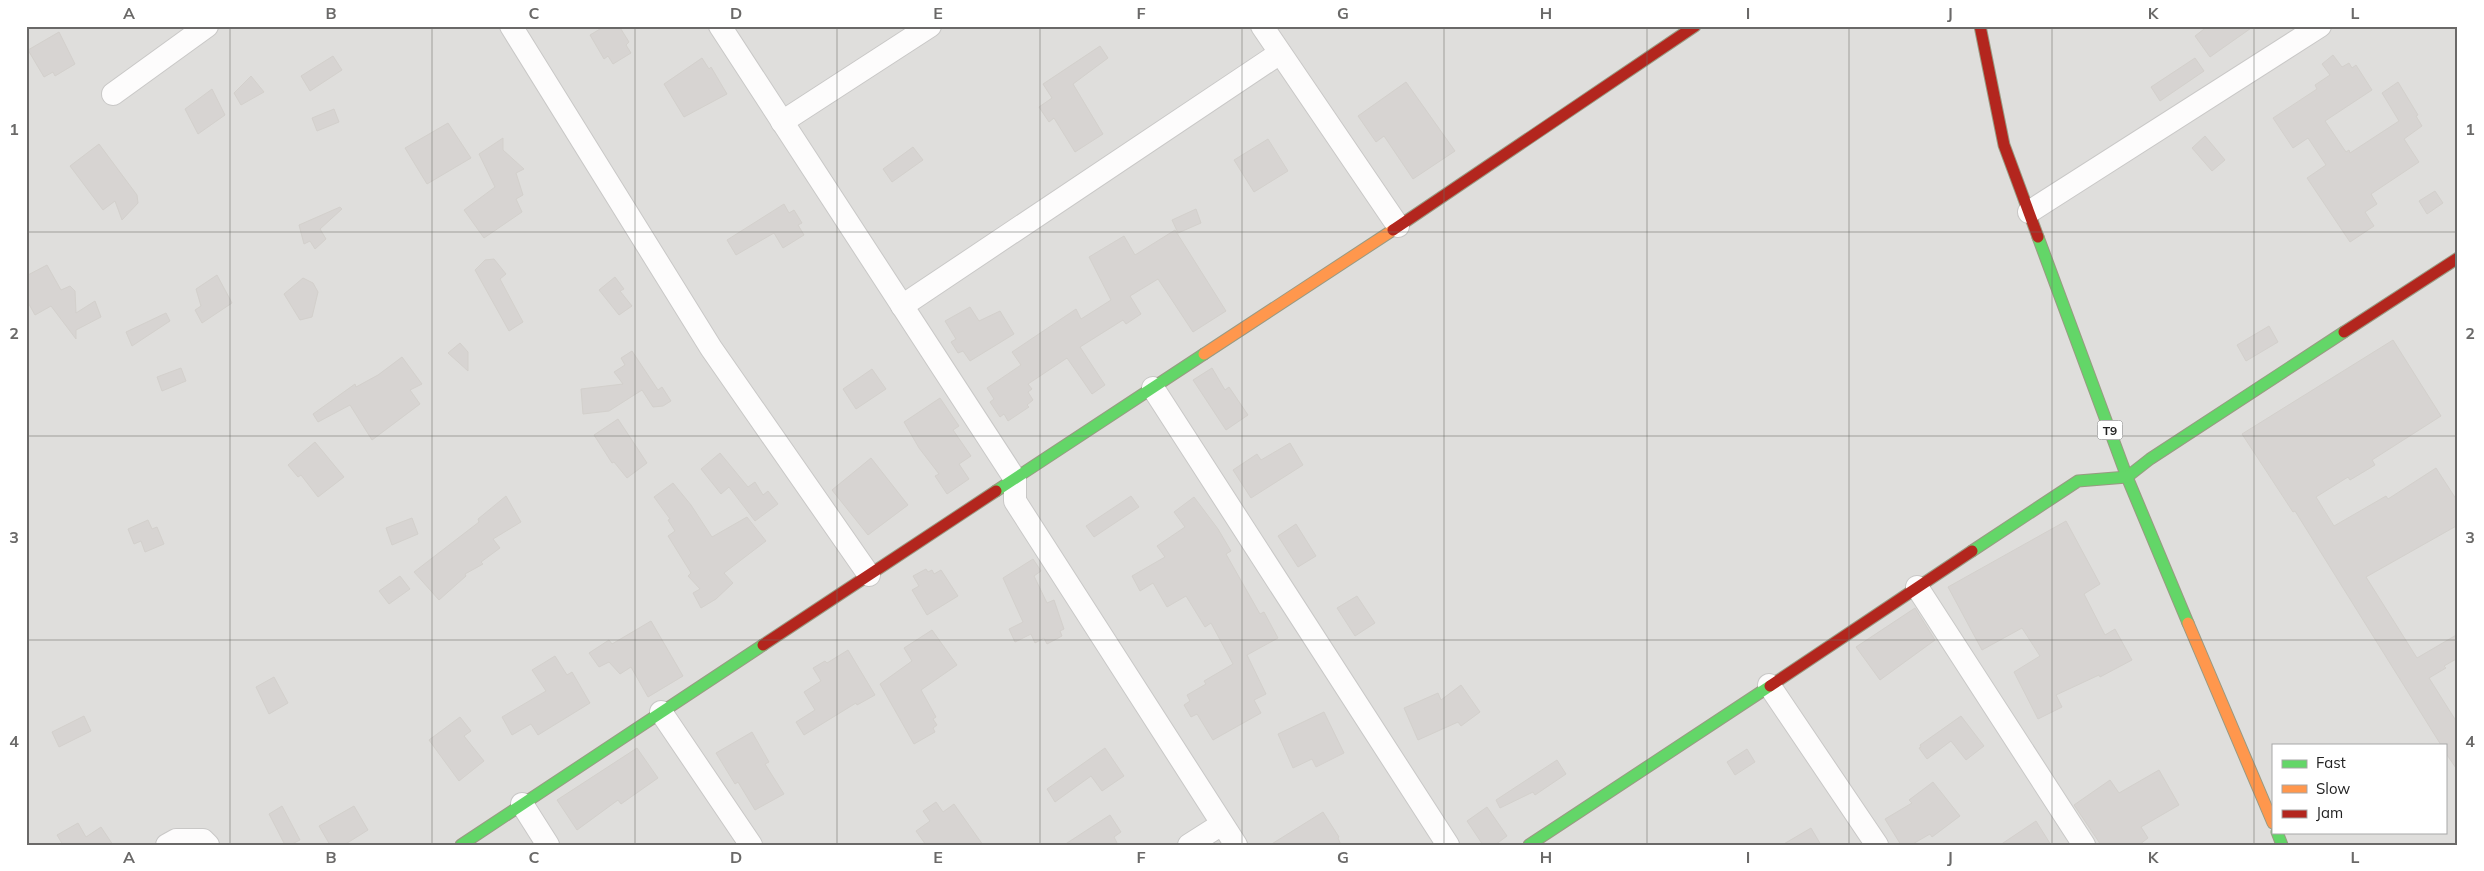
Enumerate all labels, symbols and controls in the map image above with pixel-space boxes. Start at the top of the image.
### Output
text: A [123,3,135,23]
text: B [325,3,337,23]
text: C [529,3,540,23]
text: D [730,3,742,23]
text: E [933,3,943,23]
text: F [1136,3,1146,23]
text: G [1337,3,1349,23]
text: H [1540,3,1552,23]
text: I [1746,3,1750,23]
text: J [1947,3,1953,23]
text: K [2148,3,2160,23]
text: L [2351,3,2360,23]
text: 1 [9,119,19,139]
text: 1 [2465,119,2475,139]
text: 2 [9,323,19,343]
text: 2 [2465,323,2475,343]
road number: T9 [2098,420,2122,440]
text: 3 [9,527,19,547]
text: 3 [2465,527,2475,547]
text: 4 [9,731,19,751]
text: 4 [2465,731,2475,751]
legend [2272,744,2446,834]
text: Fast [2316,753,2346,772]
text: Slow [2316,779,2350,798]
text: Jam [2316,803,2343,822]
text: A [123,847,135,867]
text: B [325,847,337,867]
text: C [529,847,540,867]
text: D [730,847,742,867]
text: E [933,847,943,867]
text: F [1136,847,1146,867]
text: G [1337,847,1349,867]
text: H [1540,847,1552,867]
text: I [1746,847,1750,867]
text: J [1947,847,1953,867]
text: K [2148,847,2160,867]
text: L [2351,847,2360,867]

